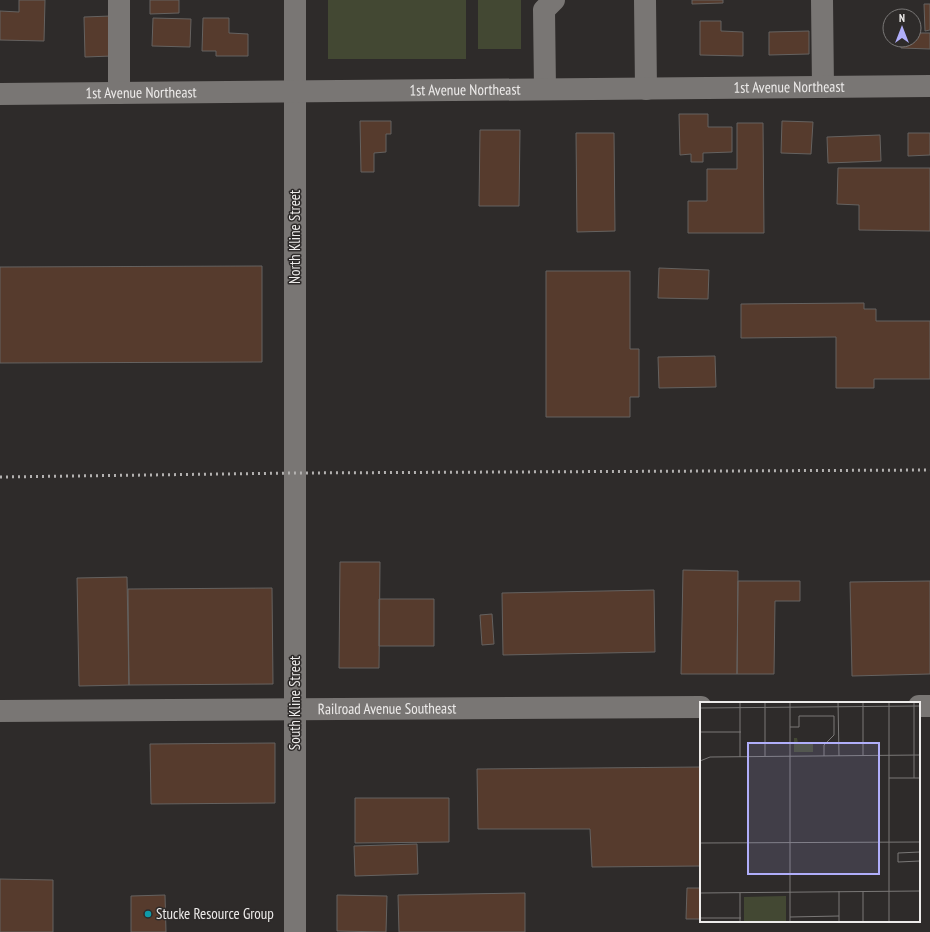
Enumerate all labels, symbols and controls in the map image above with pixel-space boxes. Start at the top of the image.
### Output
north arrow [882,8,922,48]
text: N [899,11,905,25]
street label: 1st Avenue Northeast [733,77,845,97]
street label: 1st Avenue Northeast [409,80,521,99]
street label: 1st Avenue Northeast [85,82,197,102]
street label: North Kline Street [285,190,304,284]
street label: South Kline Street [285,656,304,750]
street label: Railroad Avenue Southeast [318,698,456,718]
inset map [700,702,920,922]
place label: Stucke Resource Group [156,904,274,923]
marker: Stucke Resource Group [143,909,153,919]

